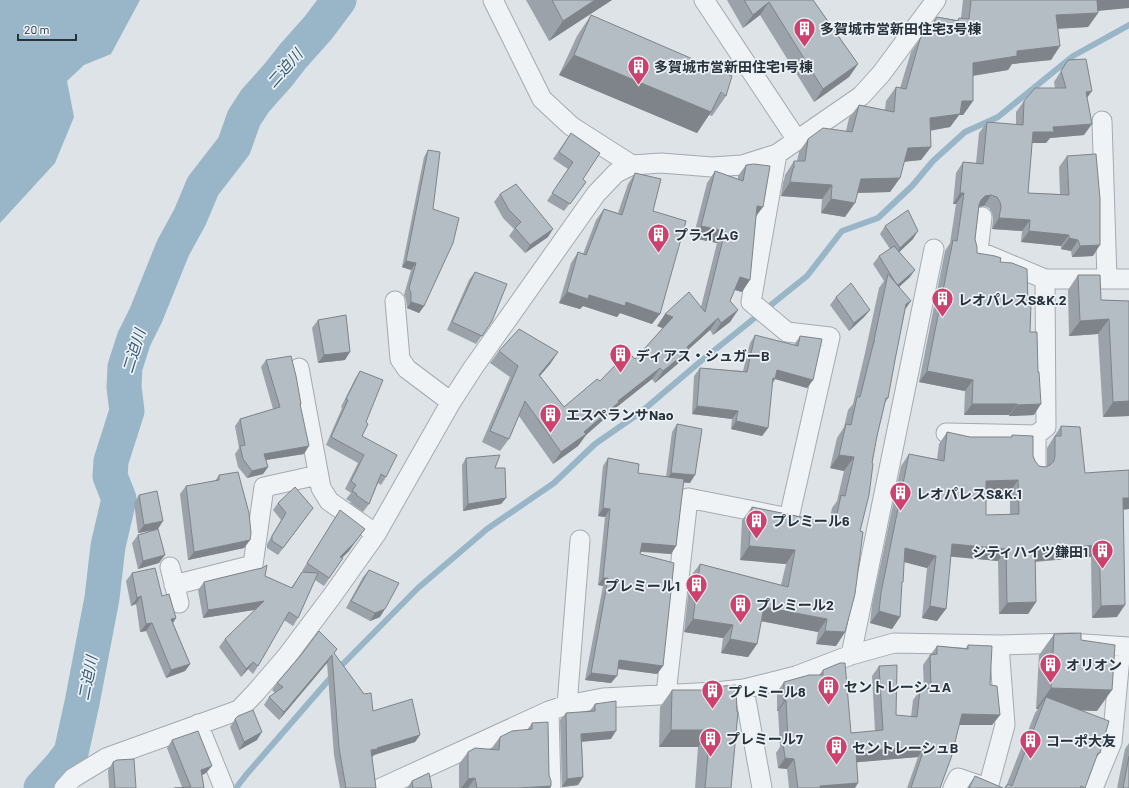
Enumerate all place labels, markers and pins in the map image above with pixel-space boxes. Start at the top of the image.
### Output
building icon: 多賀城市営新田住宅3号棟 [792,15,818,48]
place label: 多賀城市営新田住宅3号棟 [820,20,982,37]
building icon: 多賀城市営新田住宅1号棟 [626,53,652,86]
place label: 多賀城市営新田住宅1号棟 [654,58,813,75]
building icon: プライムG [645,221,671,254]
place label: プライムG [674,226,738,243]
building icon: レオパレスS&K.2 [930,286,956,319]
place label: レオパレスS&K.2 [958,291,1067,308]
building icon: ディアス・シュガーB [607,342,633,375]
place label: ディアス・シュガーB [636,347,770,364]
building icon: エスペランサNao [537,401,563,434]
place label: エスペランサNao [566,406,674,423]
building icon: レオパレスS&K.1 [887,480,913,513]
place label: レオパレスS&K.1 [916,485,1022,502]
building icon: プレミール6 [743,507,769,540]
place label: プレミール6 [772,512,850,529]
building icon: シティハイツ鎌田1 [1090,538,1116,571]
place label: シティハイツ鎌田1 [972,543,1088,560]
building icon: プレミール1 [683,572,709,605]
place label: プレミール1 [605,577,680,594]
building icon: プレミール2 [727,591,753,624]
place label: プレミール2 [756,596,834,613]
building icon: オリオン [1038,651,1064,684]
place label: オリオン [1066,656,1122,673]
building icon: セントレーシュA [816,673,842,706]
building icon: プレミール8 [700,678,726,711]
place label: セントレーシュA [844,678,952,695]
place label: プレミール8 [728,683,806,700]
building icon: プレミール7 [697,725,723,758]
building icon: コーポ大友 [1017,727,1043,760]
place label: プレミール7 [726,730,803,747]
place label: コーポ大友 [1046,732,1116,749]
building icon: セントレーシュB [824,734,850,767]
place label: セントレーシュB [852,739,958,756]

